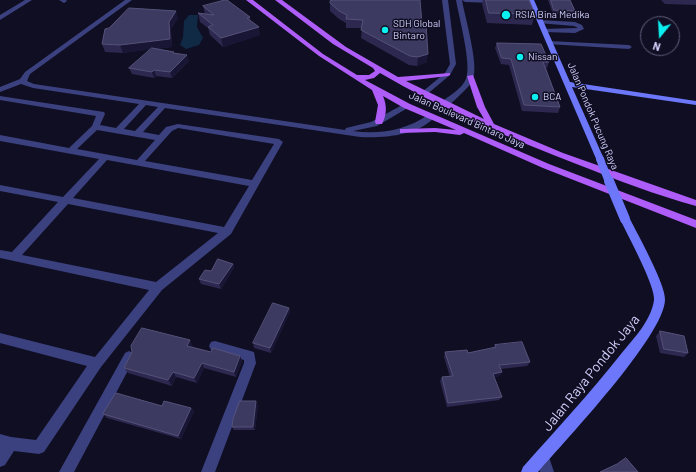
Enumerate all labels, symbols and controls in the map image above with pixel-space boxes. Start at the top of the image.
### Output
marker: RSIA Bina Medika [500,9,512,21]
place label: RSIA Bina Medika [515,9,589,21]
north arrow [640,16,680,56]
place label: SDH Global Bintaro [393,18,440,42]
marker: SDH Global Bintaro [380,25,390,35]
text: N [651,40,662,54]
place label: Nissan [528,51,557,63]
marker: Nissan [515,52,525,62]
street label: Jalan Pondok Pucung Raya [565,61,621,171]
street label: Jalan Boulevard Bintaro Jaya [407,89,527,151]
place label: BCA [543,91,561,103]
marker: BCA [530,92,540,102]
street label: Jalan Raya Pondok Jaya [539,312,643,434]

